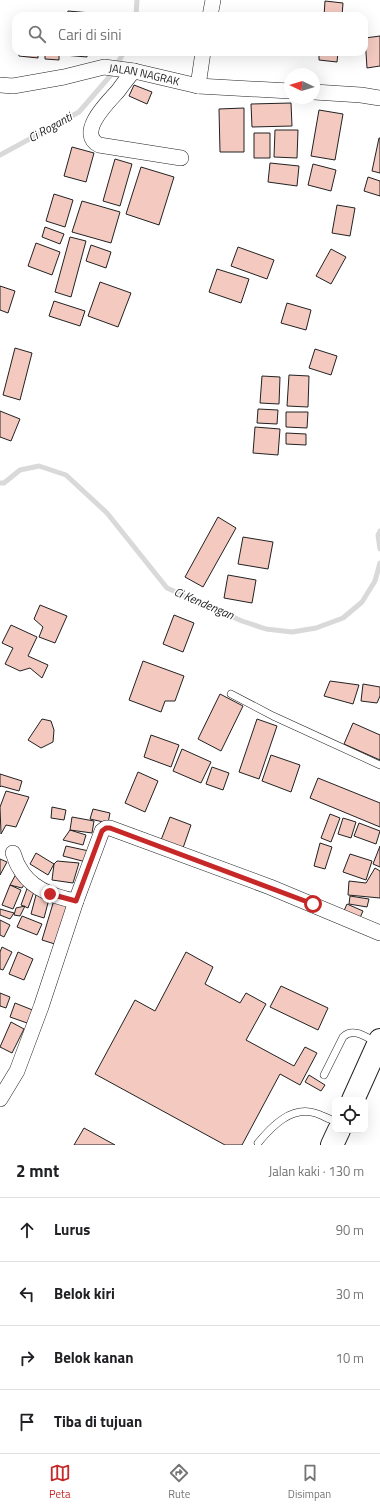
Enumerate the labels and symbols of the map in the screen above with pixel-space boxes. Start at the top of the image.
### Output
street label: JALAN NAGRAK [108,60,182,90]
north arrow [284,68,320,104]
water label: Ci Roganti [25,106,77,147]
water label: Ci Kendengan [171,582,238,625]
route end [41,885,59,903]
route start [304,895,322,913]

